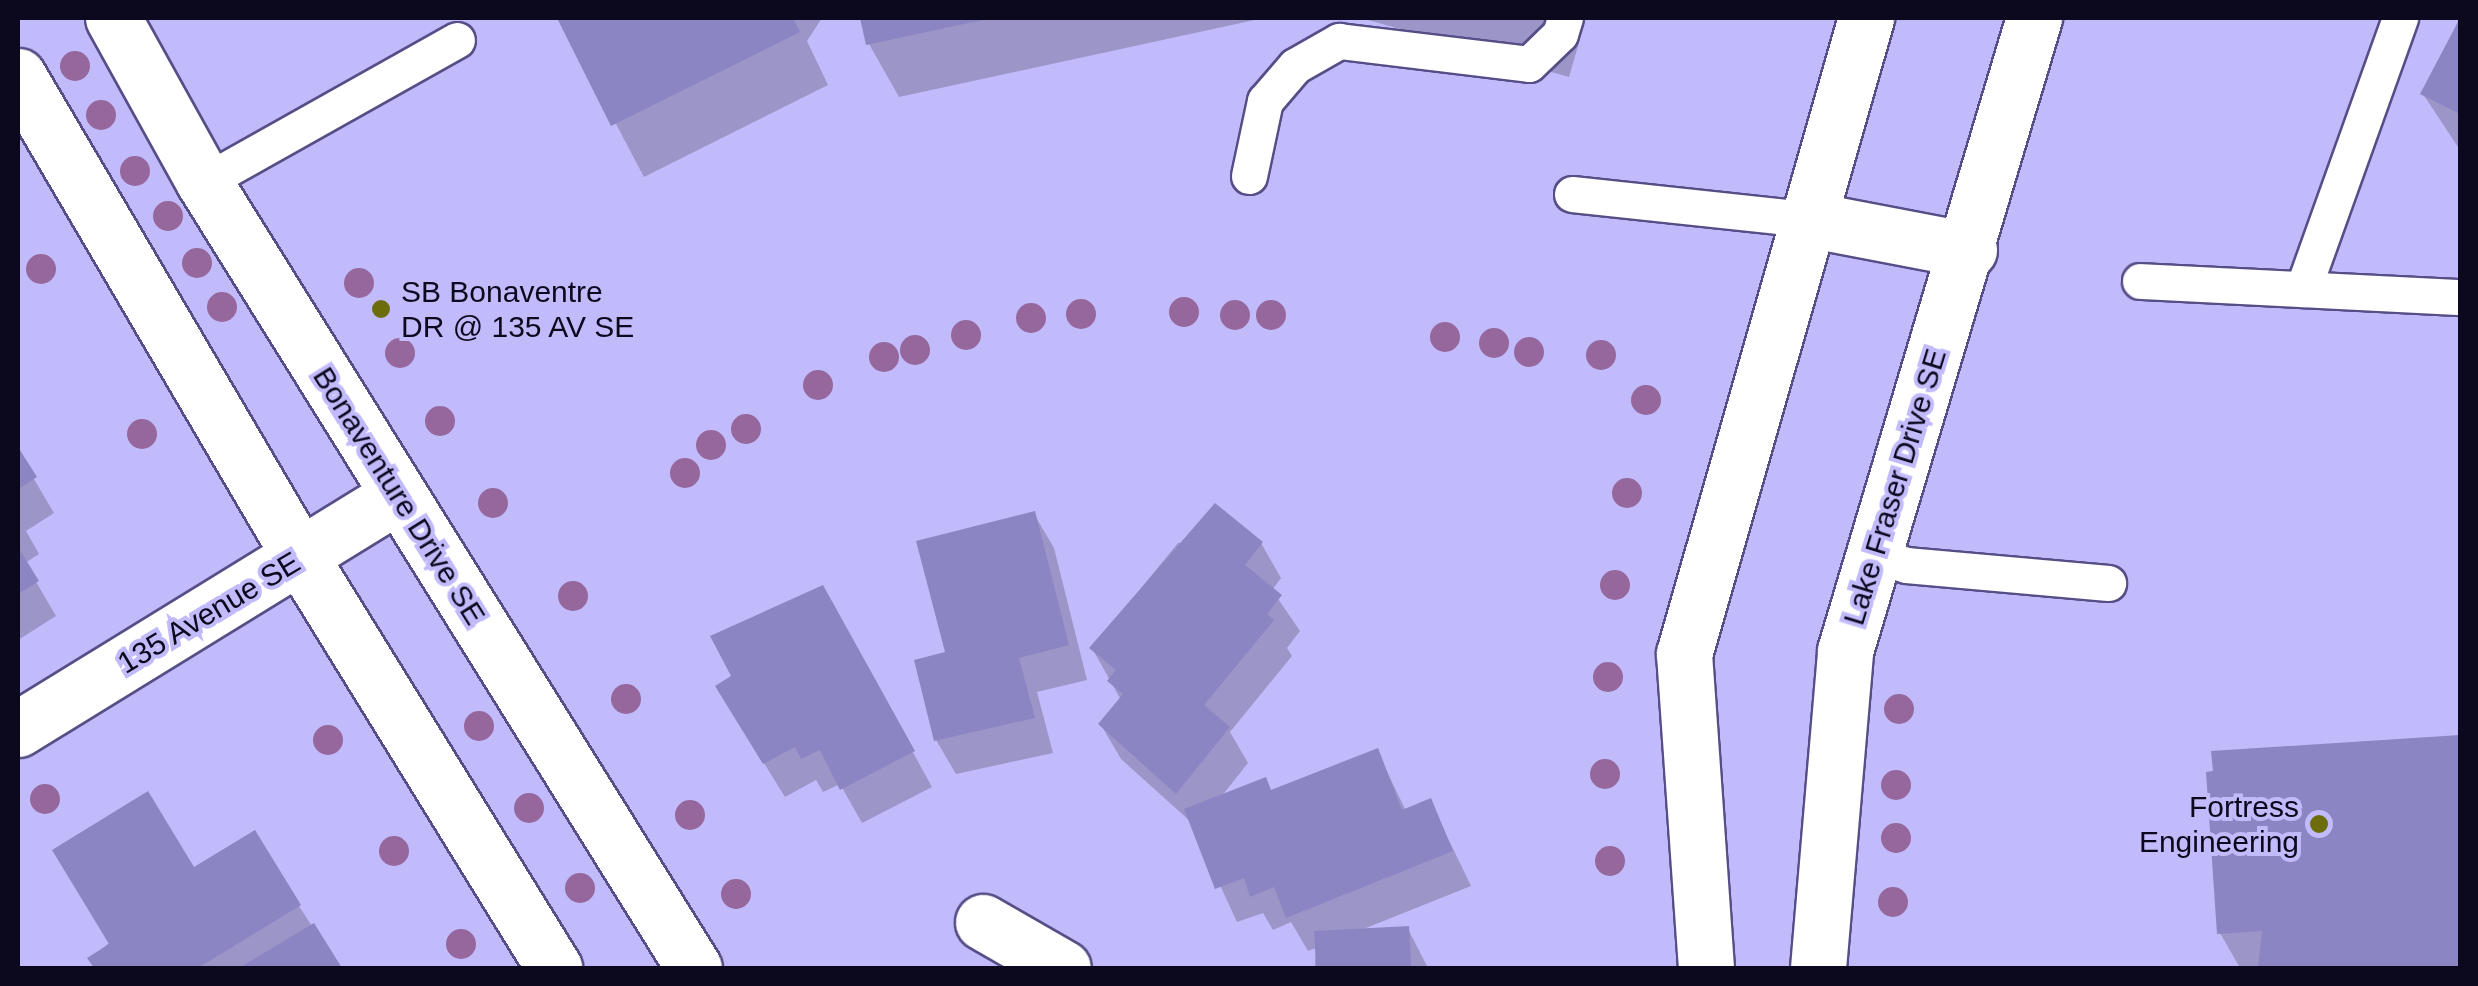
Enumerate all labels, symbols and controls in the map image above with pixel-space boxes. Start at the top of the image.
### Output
place label: SB Bonaventre DR @ 135 AV SE [401,274,636,344]
marker: SB Bonaventre DR @ 135 AV SE [370,298,392,320]
street label: Lake Fraser Drive SE [1836,345,1954,629]
street label: Bonaventure Drive SE [305,361,493,631]
street label: 135 Avenue SE [111,544,307,682]
place label: Fortress Engineering [2139,789,2299,860]
marker: Fortress Engineering [2308,813,2330,835]

